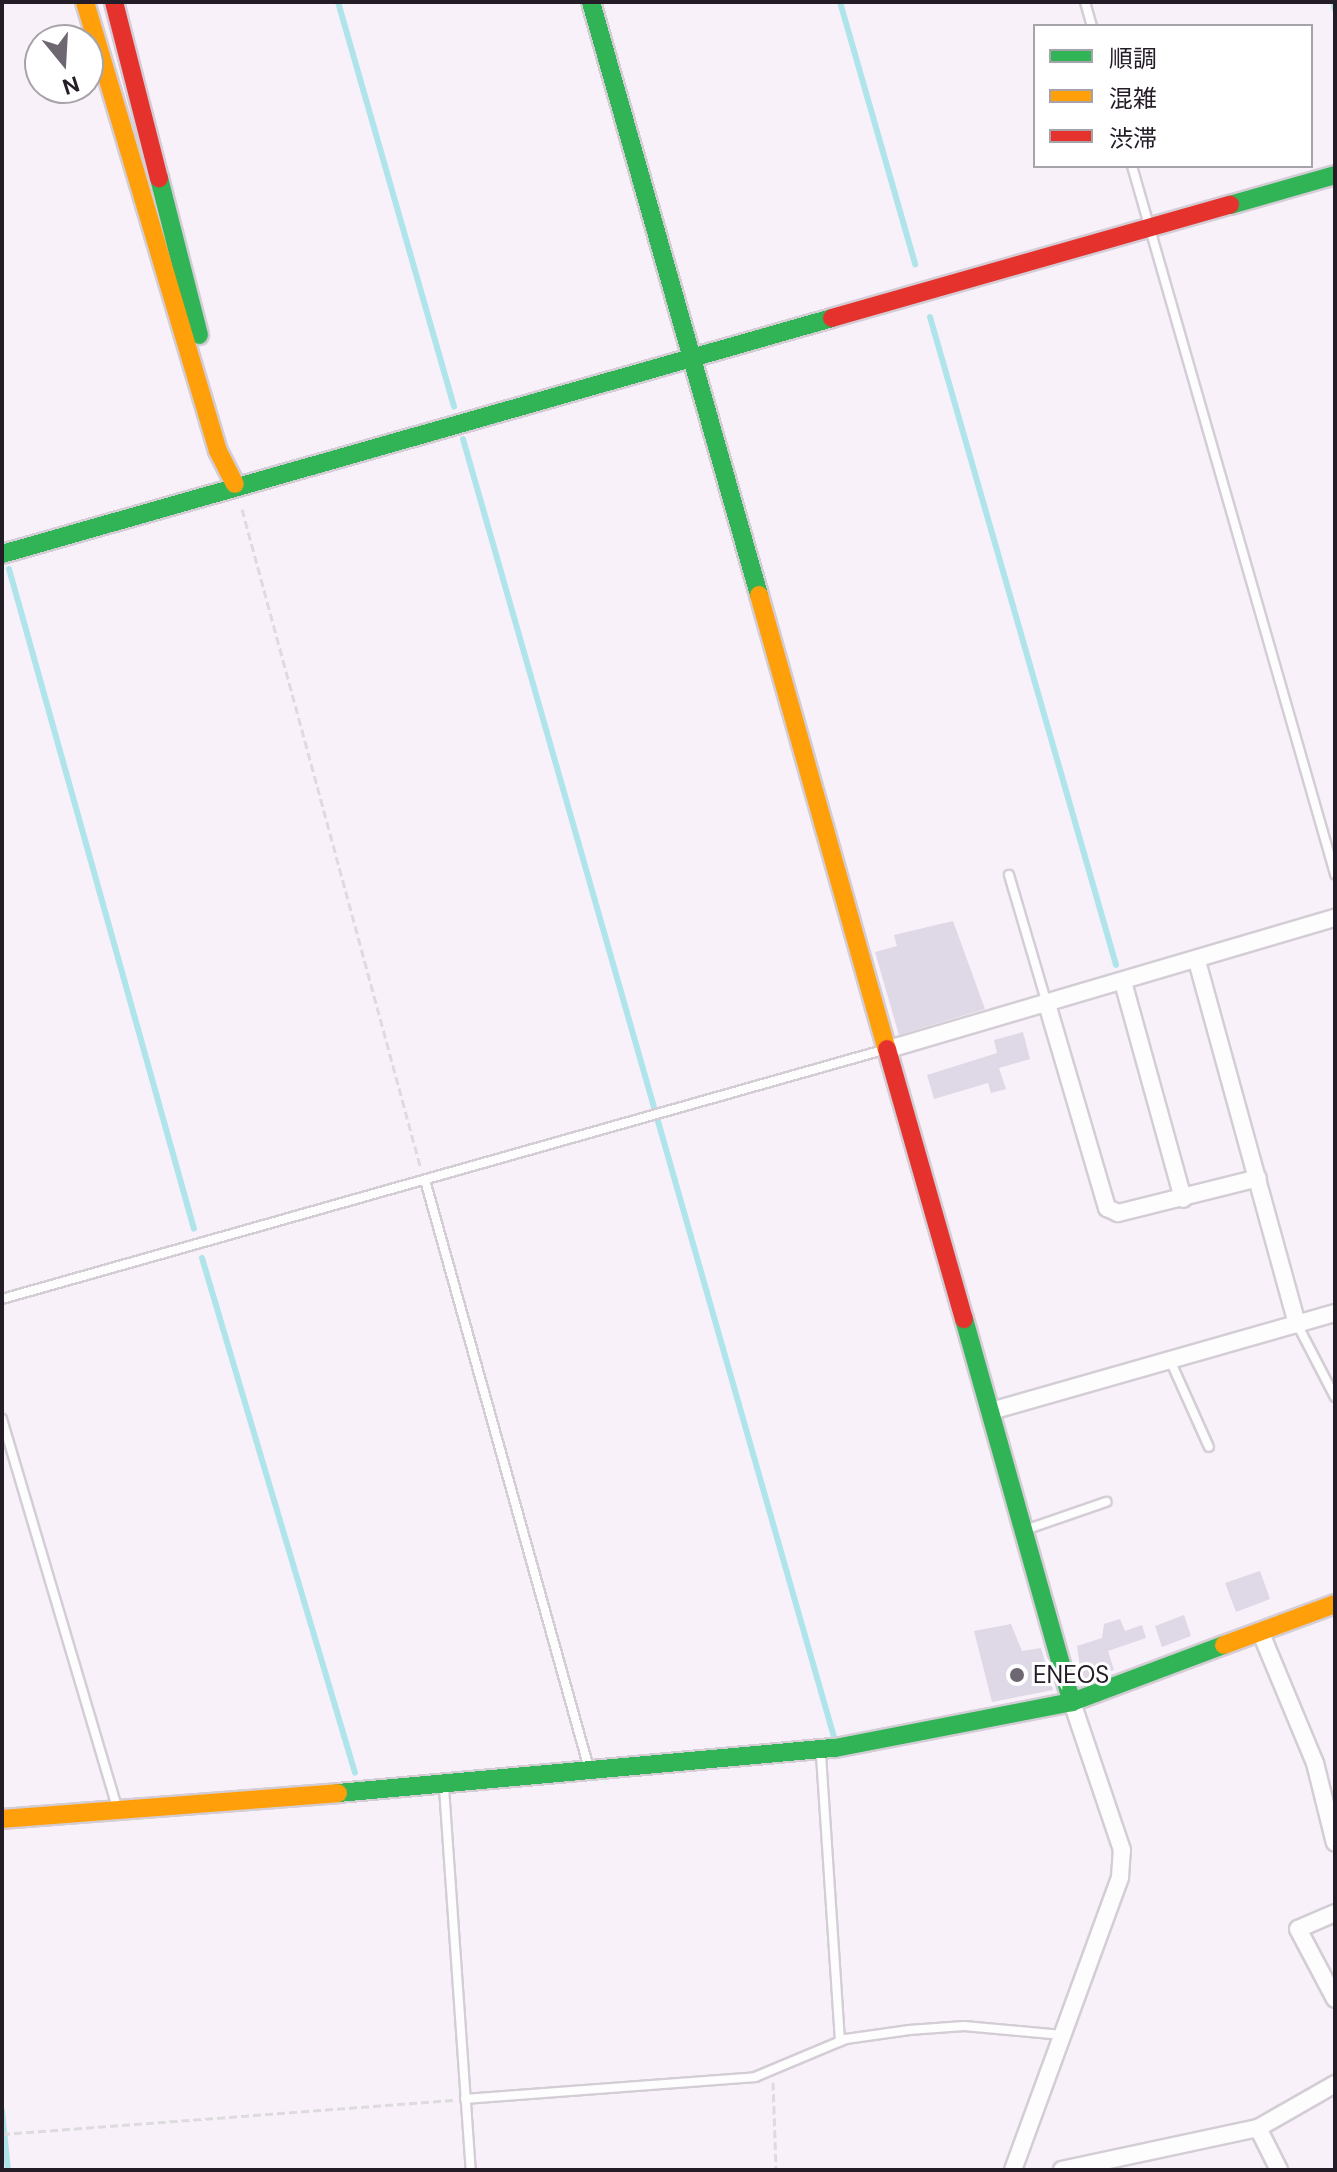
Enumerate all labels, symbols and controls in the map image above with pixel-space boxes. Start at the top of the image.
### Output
north arrow [24,24,104,104]
legend [1033,24,1313,168]
text: 順調 [1109,43,1157,74]
text: N [59,69,83,102]
text: 混雑 [1109,83,1157,114]
text: 渋滞 [1109,123,1157,154]
place label: ENEOS [1033,1661,1109,1689]
marker: ENEOS [1008,1666,1026,1684]

